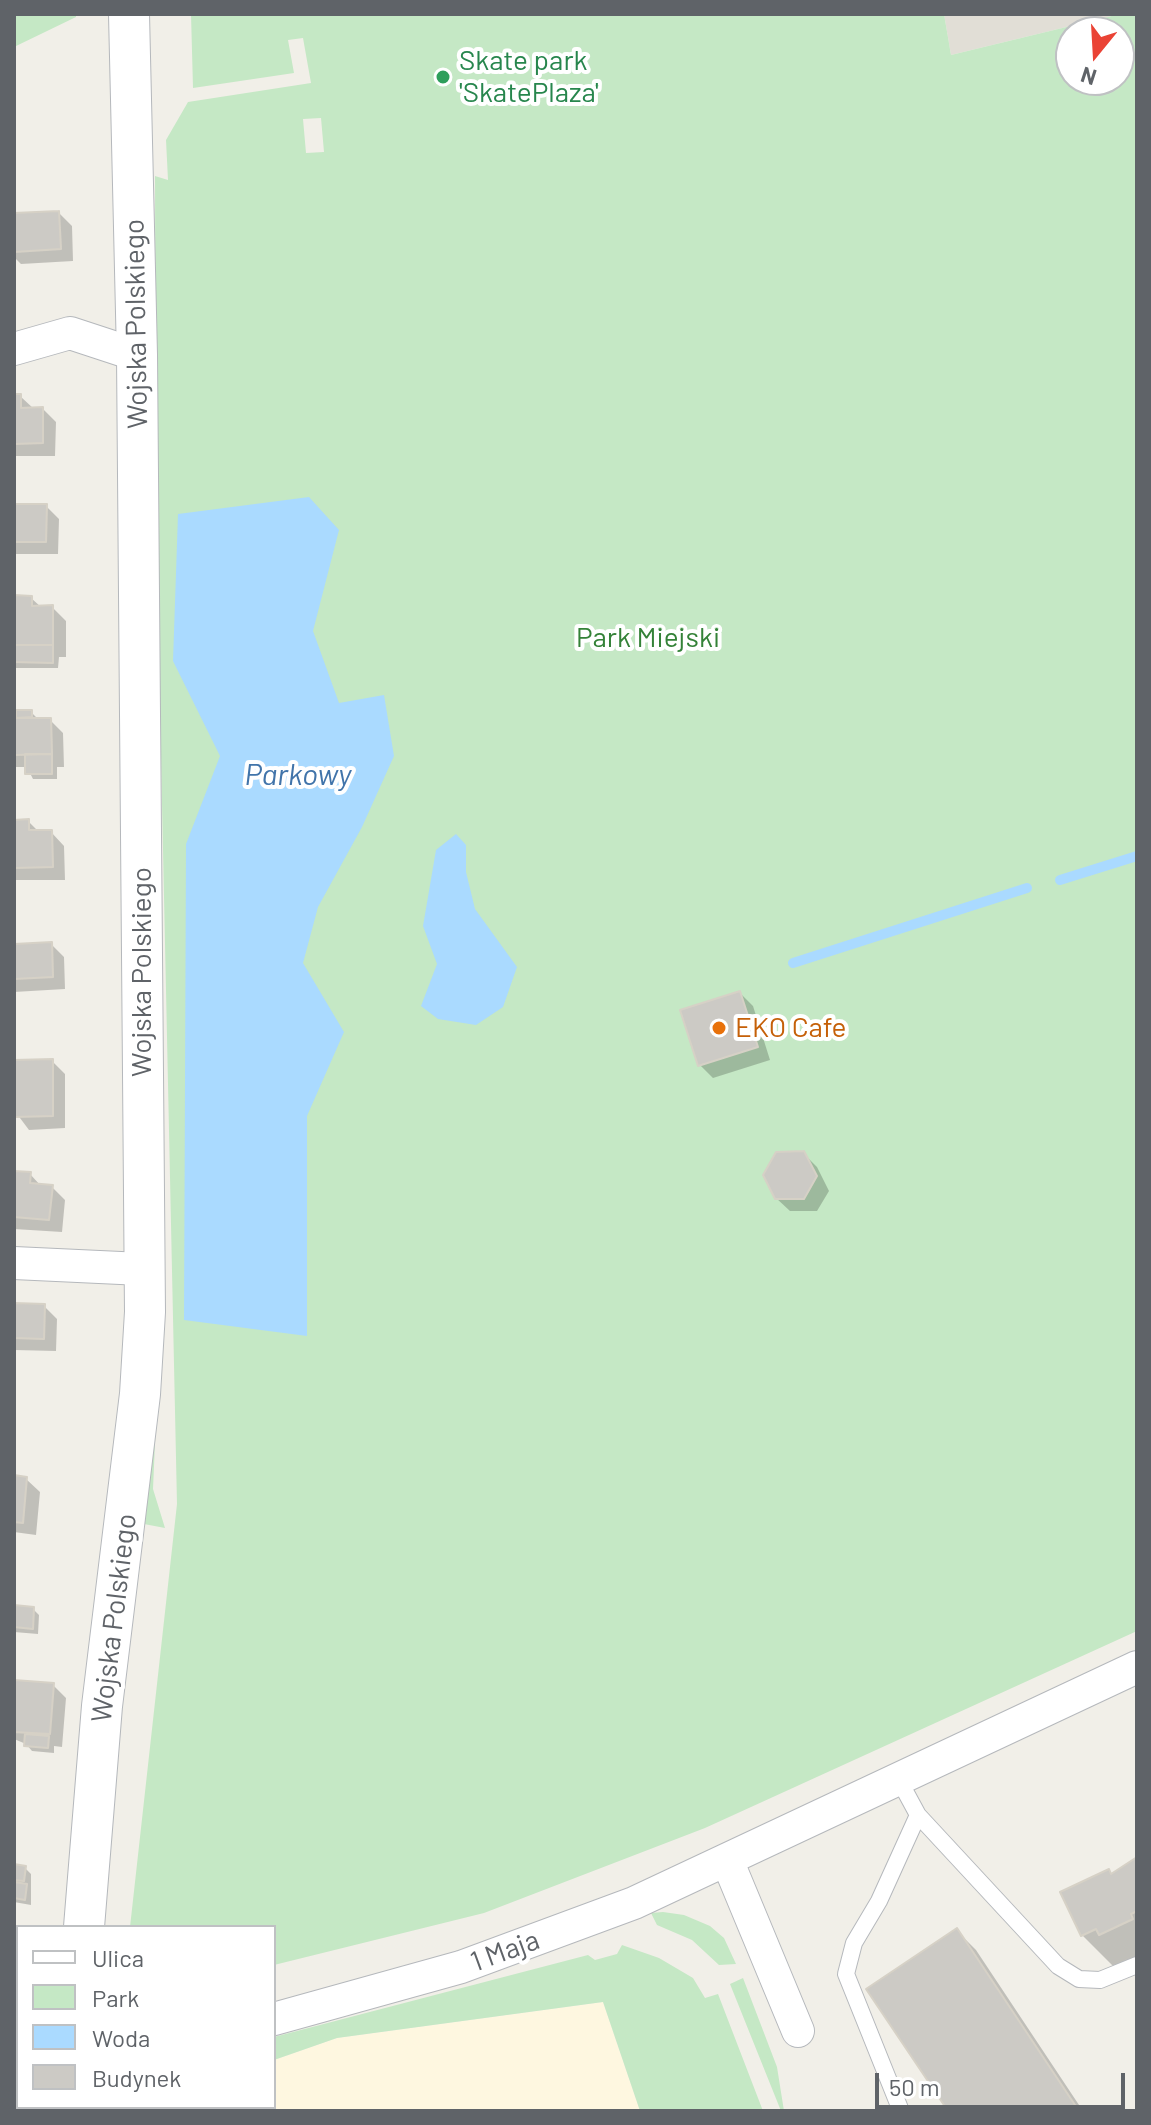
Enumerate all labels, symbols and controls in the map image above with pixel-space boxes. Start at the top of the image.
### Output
north arrow [1055,16,1135,96]
place label: Skate park 'SkatePlaza' [459,44,599,110]
text: N [1077,62,1099,92]
marker: Skate park 'SkatePlaza' [434,68,452,86]
street label: Wojska Polskiego [117,219,155,429]
park label: Park Miejski [576,621,720,655]
water label: Parkowy [244,757,352,793]
street label: Wojska Polskiego [125,867,159,1077]
place label: EKO Cafe [735,1011,846,1045]
marker: EKO Cafe [710,1019,728,1037]
street label: Wojska Polskiego [85,1512,143,1724]
street label: 1 Maja [466,1923,544,1979]
legend [16,1925,276,2109]
text: Ulica [92,1943,144,1972]
text: Park [92,1983,139,2012]
text: Woda [92,2023,150,2052]
scale bar [879,2057,1129,2107]
text: Budynek [92,2063,181,2092]
text: 50 m [889,2072,940,2101]

